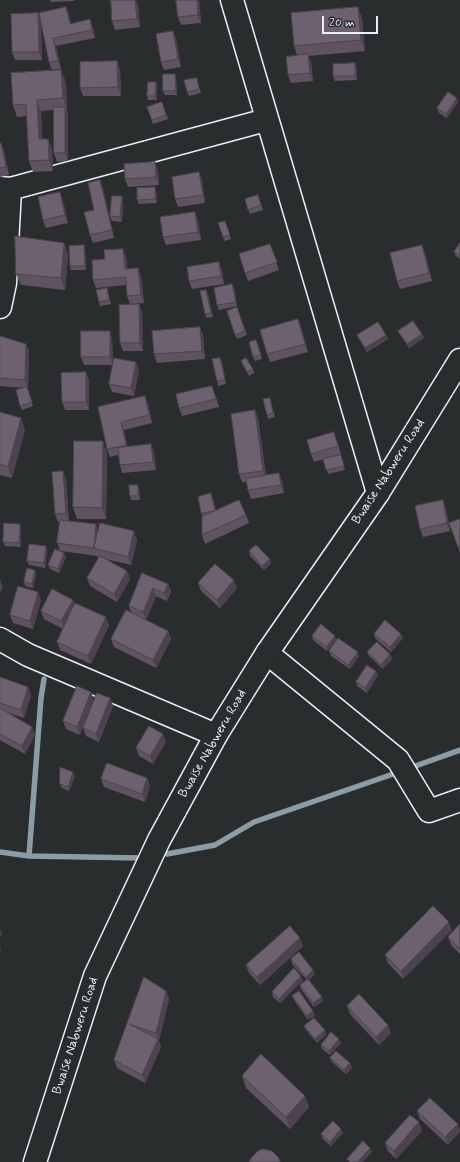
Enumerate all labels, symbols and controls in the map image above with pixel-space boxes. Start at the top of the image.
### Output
scale bar [324,8,380,34]
text: 20 m [329,15,355,31]
street label: Bwaise Nabweru Road [349,416,429,528]
street label: Bwaise Nabweru Road [176,687,250,801]
street label: Bwaise Nabweru Road [50,975,102,1097]

